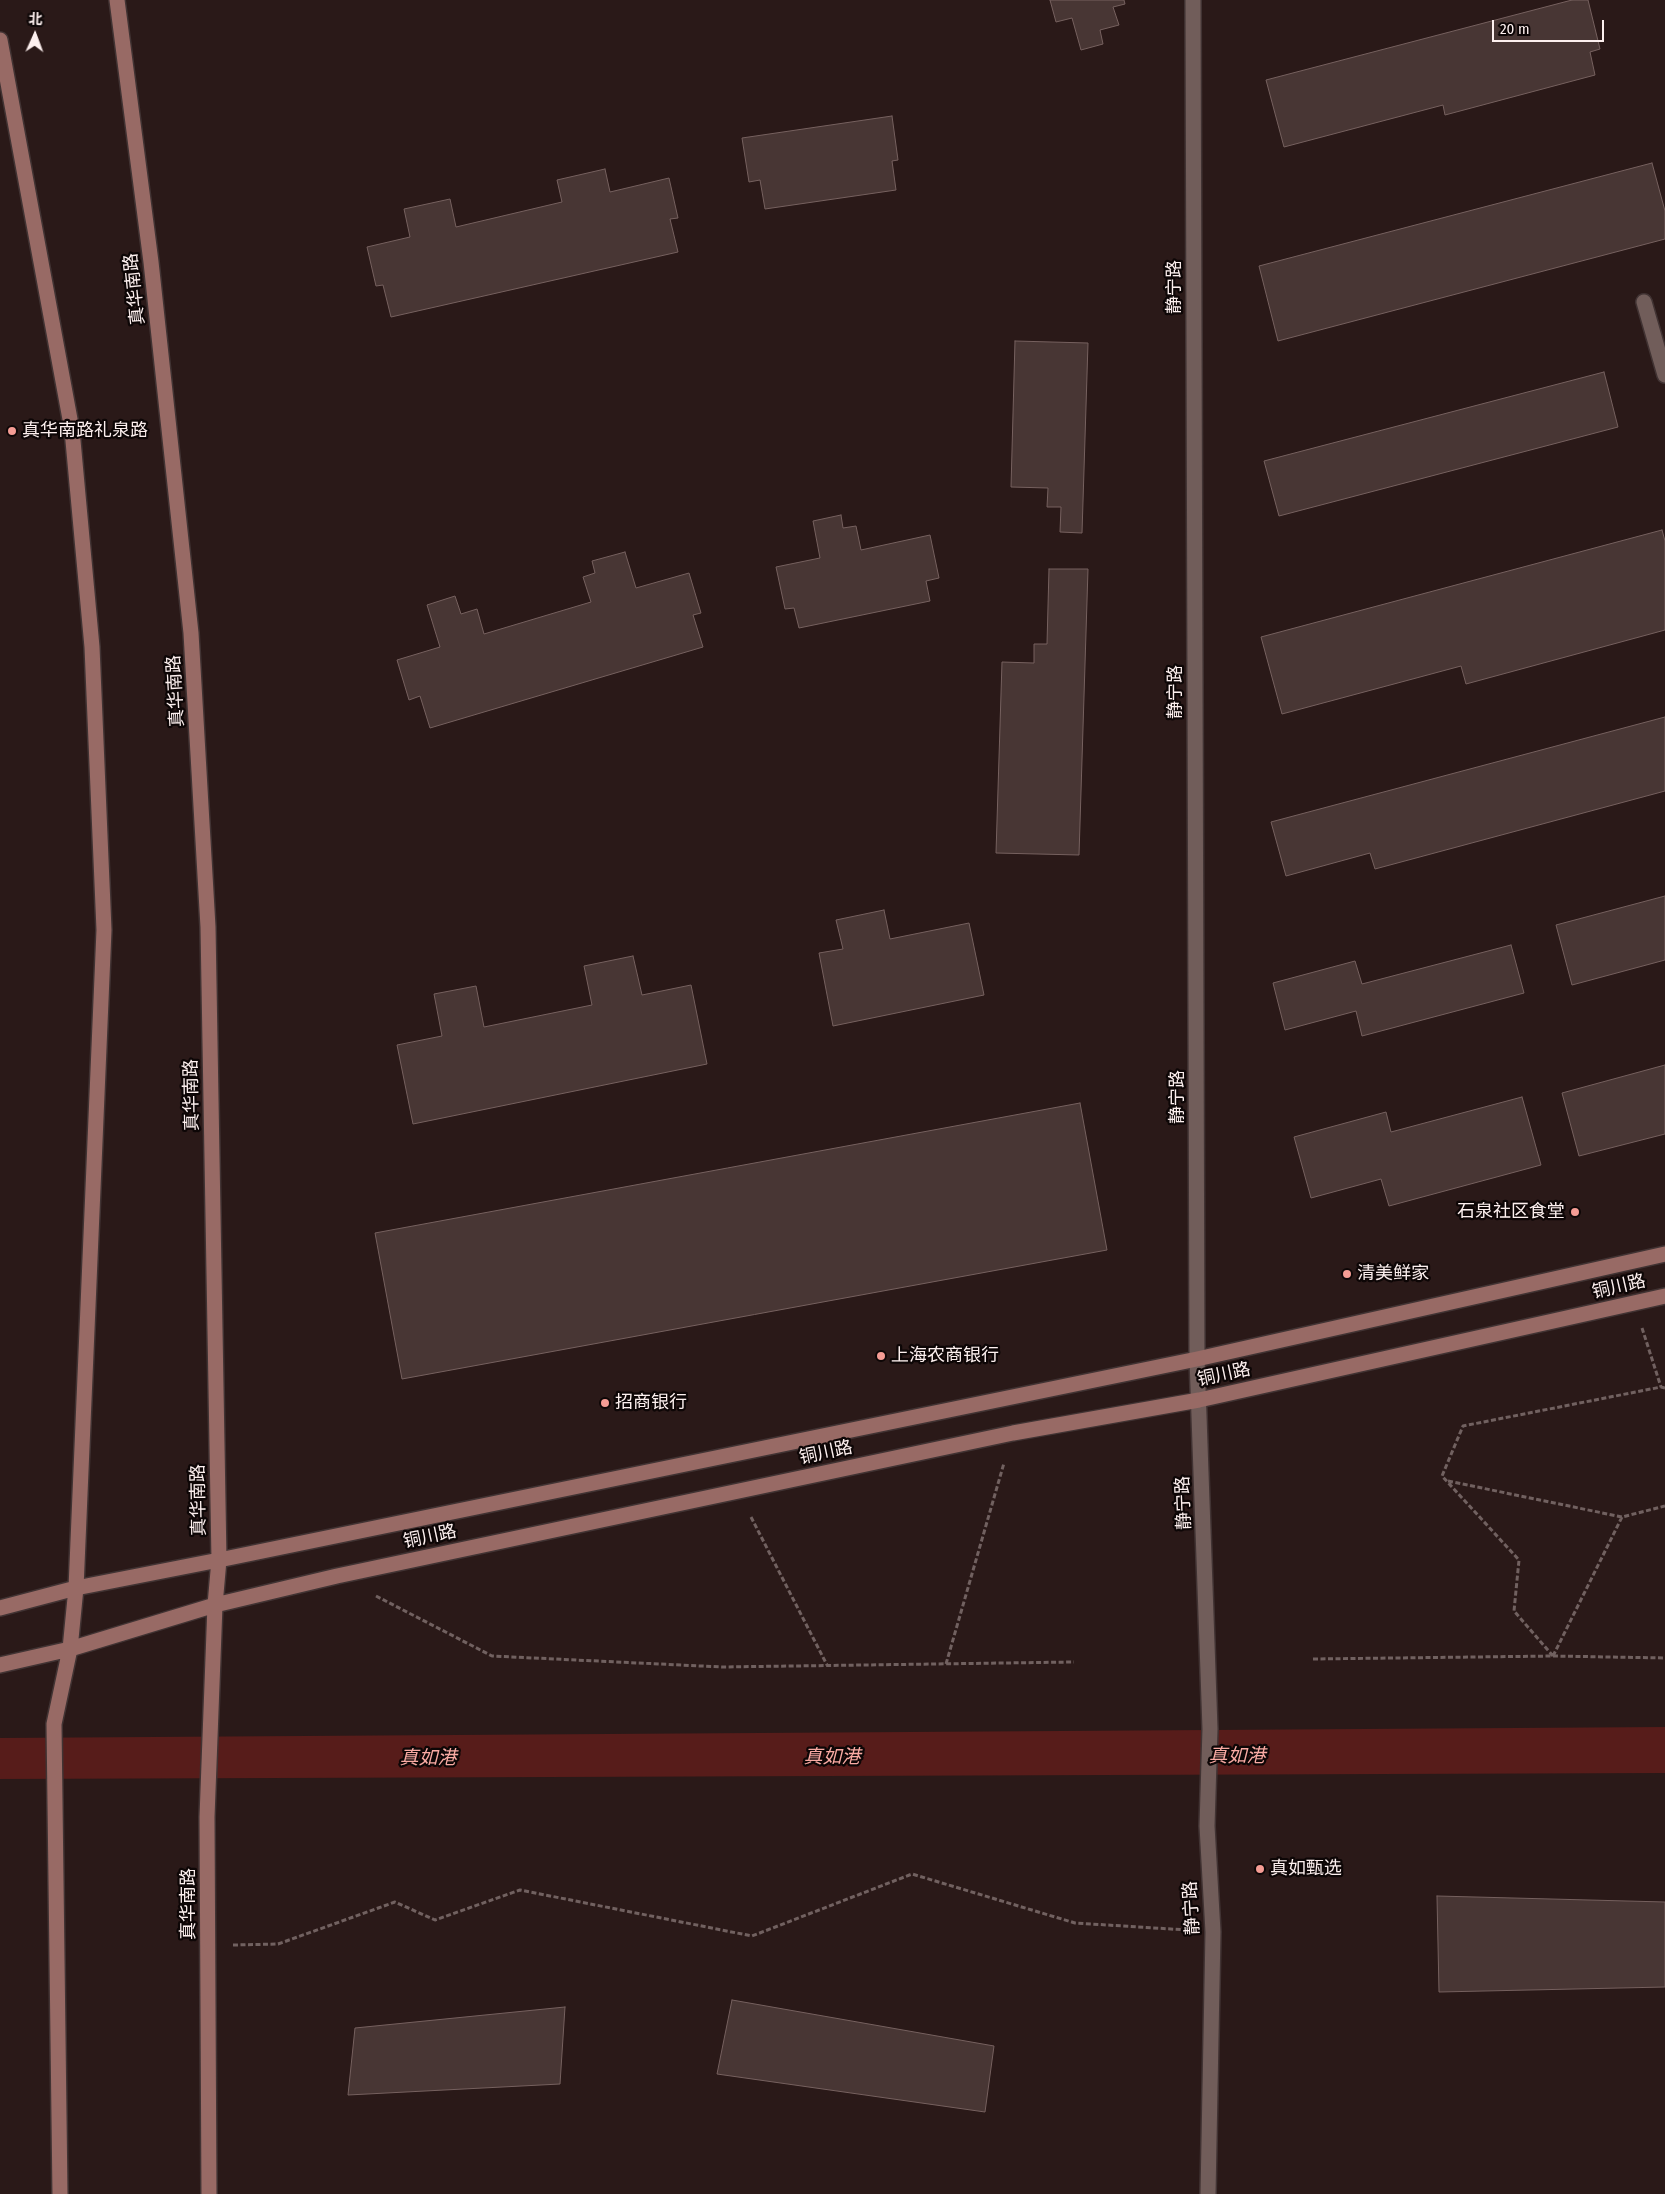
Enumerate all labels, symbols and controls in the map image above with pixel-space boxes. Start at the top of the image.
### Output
north arrow [10,10,60,60]
scale bar [1495,10,1608,42]
text: 北 [28,11,43,28]
text: 20 m [1500,20,1530,38]
street label: 真华南路 [120,252,150,326]
street label: 静宁路 [1164,260,1186,314]
place label: 真华南路礼泉路 [22,420,148,442]
marker: 真华南路礼泉路 [6,425,18,437]
street label: 真华南路 [163,654,189,728]
street label: 静宁路 [1165,665,1187,719]
street label: 真华南路 [181,1059,203,1131]
street label: 静宁路 [1167,1070,1189,1124]
place label: 石泉社区食堂 [1457,1201,1565,1223]
marker: 石泉社区食堂 [1569,1206,1581,1218]
place label: 清美鲜家 [1357,1263,1429,1285]
marker: 清美鲜家 [1341,1268,1353,1280]
street label: 铜川路 [1590,1270,1648,1304]
place label: 上海农商银行 [891,1345,999,1367]
marker: 上海农商银行 [875,1350,887,1362]
street label: 铜川路 [1195,1359,1253,1391]
place label: 招商银行 [615,1392,687,1414]
marker: 招商银行 [599,1397,611,1409]
street label: 铜川路 [797,1437,855,1469]
street label: 真华南路 [188,1464,210,1536]
street label: 静宁路 [1172,1476,1196,1530]
street label: 铜川路 [401,1521,459,1553]
water label: 真如港 [1209,1746,1265,1768]
water label: 真如港 [804,1747,860,1769]
water label: 真如港 [400,1748,456,1770]
place label: 真如甄选 [1270,1858,1342,1880]
marker: 真如甄选 [1254,1863,1266,1875]
street label: 真华南路 [178,1868,200,1940]
street label: 静宁路 [1180,1880,1204,1936]

